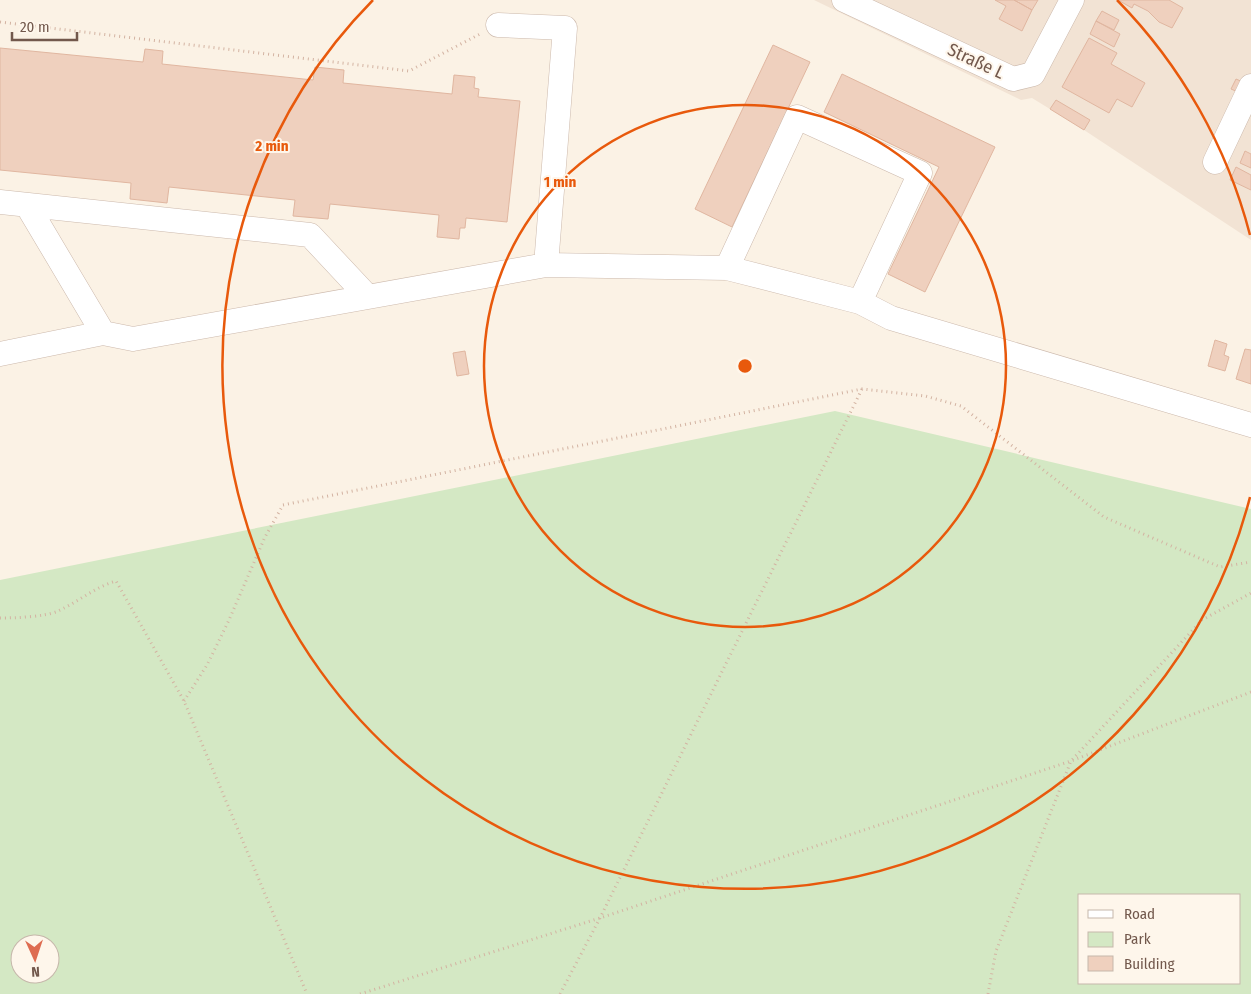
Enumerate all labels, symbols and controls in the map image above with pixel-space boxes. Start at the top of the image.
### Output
scale bar [12,10,78,42]
text: 20 m [20,18,50,36]
street label: Straße L [944,38,1008,84]
text: 2 min [254,137,289,155]
text: 1 min [544,173,576,191]
centre of rings [736,357,754,375]
legend [1078,894,1241,984]
text: Road [1124,905,1155,923]
text: Park [1124,930,1151,948]
north arrow [10,934,60,984]
text: Building [1124,955,1175,973]
text: N [31,963,40,980]

